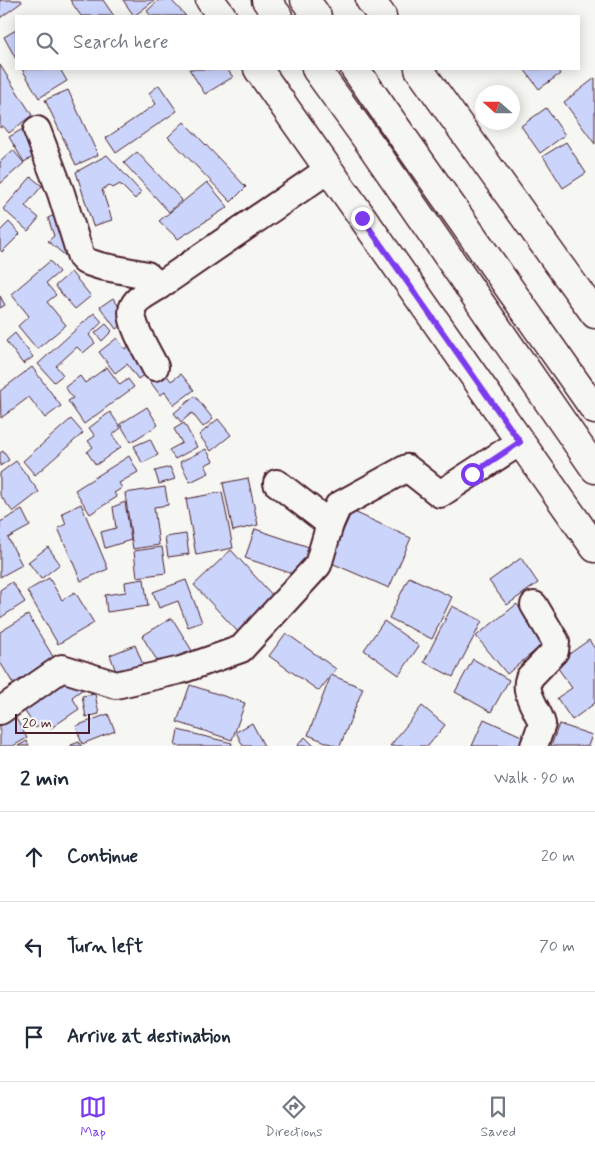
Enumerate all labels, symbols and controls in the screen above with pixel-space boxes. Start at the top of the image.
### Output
search box [15,15,580,70]
icon: search [33,29,61,57]
text: Search here [73,30,169,55]
north arrow [475,85,520,130]
route end [351,207,374,230]
route start [461,463,484,486]
scale bar [15,711,90,734]
text: 20 m [22,714,52,732]
text: 2 min [20,765,69,793]
text: Walk · 90 m [494,768,575,789]
icon: ahead [20,843,48,871]
text: Continue [67,844,138,869]
text: 20 m [541,846,575,867]
icon: left [20,933,48,961]
text: Turn left [67,934,143,959]
text: 70 m [539,936,575,957]
icon: arrive [20,1023,48,1051]
text: Arrive at destination [67,1024,231,1049]
tab: Map [79,1093,107,1141]
tab: Directions [265,1093,323,1141]
tab: Saved [481,1093,516,1141]

